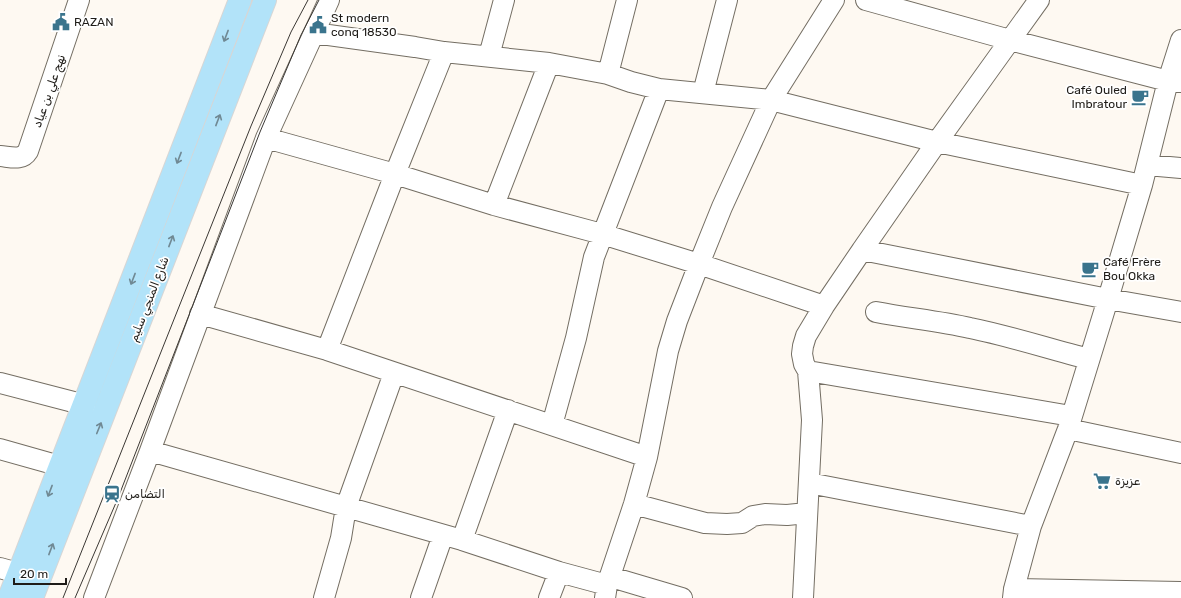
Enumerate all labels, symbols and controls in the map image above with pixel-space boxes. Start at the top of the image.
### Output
place label: St modern conq 18530 [331,11,397,39]
public building icon: RAZAN [51,12,71,32]
place label: RAZAN [74,15,113,29]
public building icon: St modern conq 18530 [308,15,328,35]
one-way arrow [222,30,230,42]
street label: نهج علي بن عياد [30,53,70,130]
place label: Café Ouled Imbratour [1066,83,1127,111]
cafe icon: Café Ouled Imbratour [1130,87,1150,107]
one-way arrow [215,115,223,127]
one-way arrow [175,151,183,163]
one-way arrow [168,236,176,248]
street label: شارع المنجي سليم [126,254,174,344]
place label: Café Frère Bou Okka [1103,255,1161,283]
cafe icon: Café Frère Bou Okka [1080,259,1100,279]
one-way arrow [128,272,136,284]
one-way arrow [95,422,103,434]
supermarket icon: عزيزة [1092,471,1112,491]
place label: عزيزة [1115,474,1141,489]
station icon: التضامن [102,484,122,504]
one-way arrow [45,485,53,497]
place label: التضامن [125,487,165,501]
one-way arrow [47,543,55,555]
scale bar [14,560,66,586]
text: 20 m [20,567,48,581]

